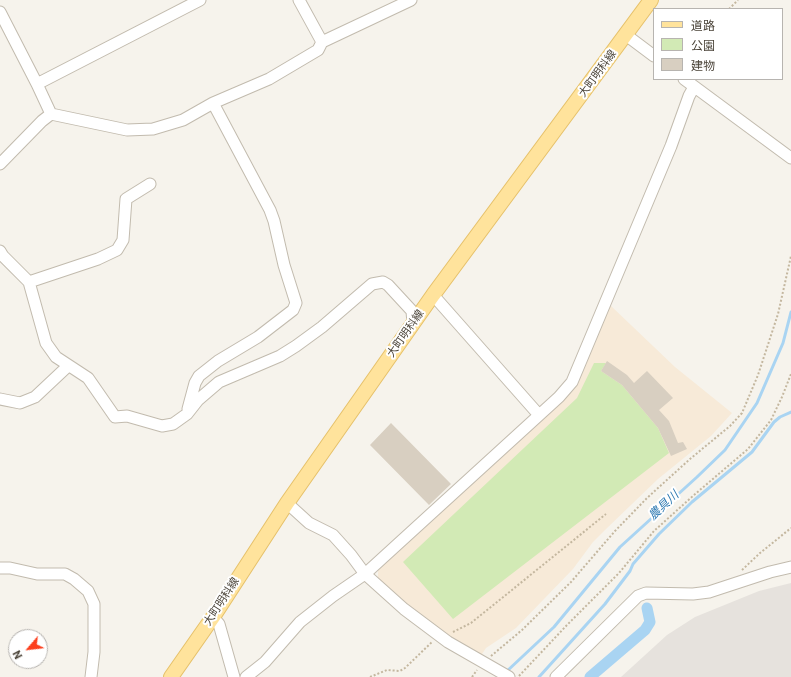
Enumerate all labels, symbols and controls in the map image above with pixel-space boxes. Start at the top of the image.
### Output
legend [653,8,783,80]
text: 道路 [691,19,715,33]
text: 公園 [691,39,715,53]
street label: 大町明科線 [576,48,620,100]
text: 建物 [691,59,715,73]
street label: 大町明科線 [385,308,427,360]
water label: 農具川 [646,488,682,524]
street label: 大町明科線 [201,575,243,629]
north arrow [8,629,48,669]
text: N [10,648,25,661]

